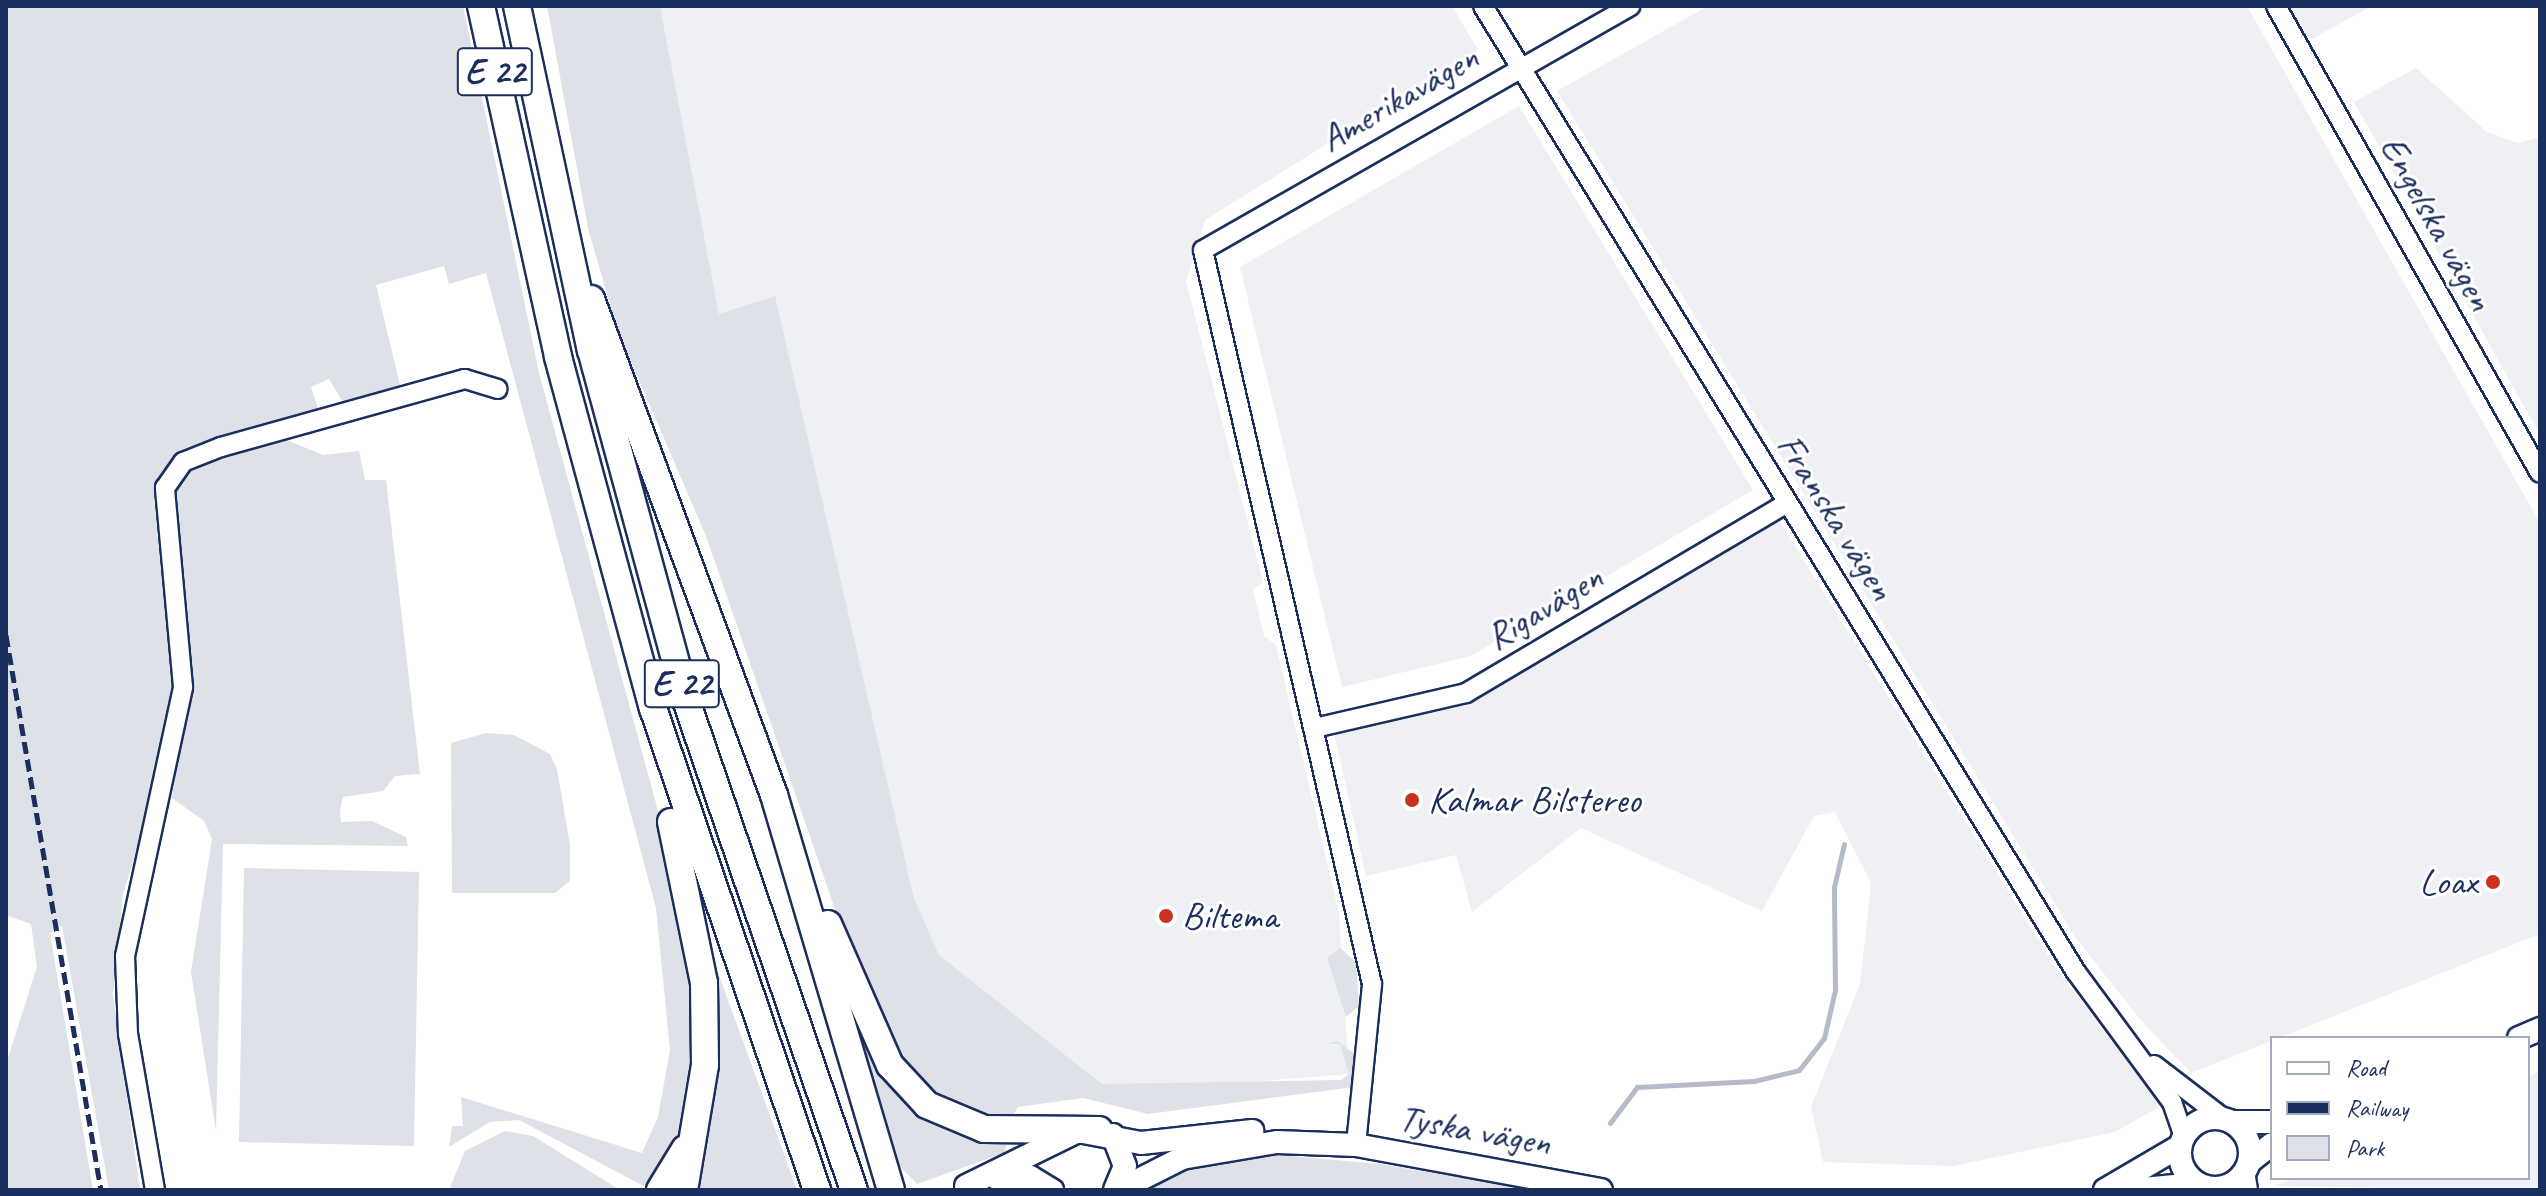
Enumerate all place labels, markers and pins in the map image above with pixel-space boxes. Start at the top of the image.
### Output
place label: Kalmar Bilstereo [1428,777,1641,823]
marker: Kalmar Bilstereo [1403,791,1421,809]
place label: Loax [2419,859,2477,905]
marker: Loax [2484,873,2502,891]
place label: Biltema [1182,893,1277,939]
marker: Biltema [1157,907,1175,925]

